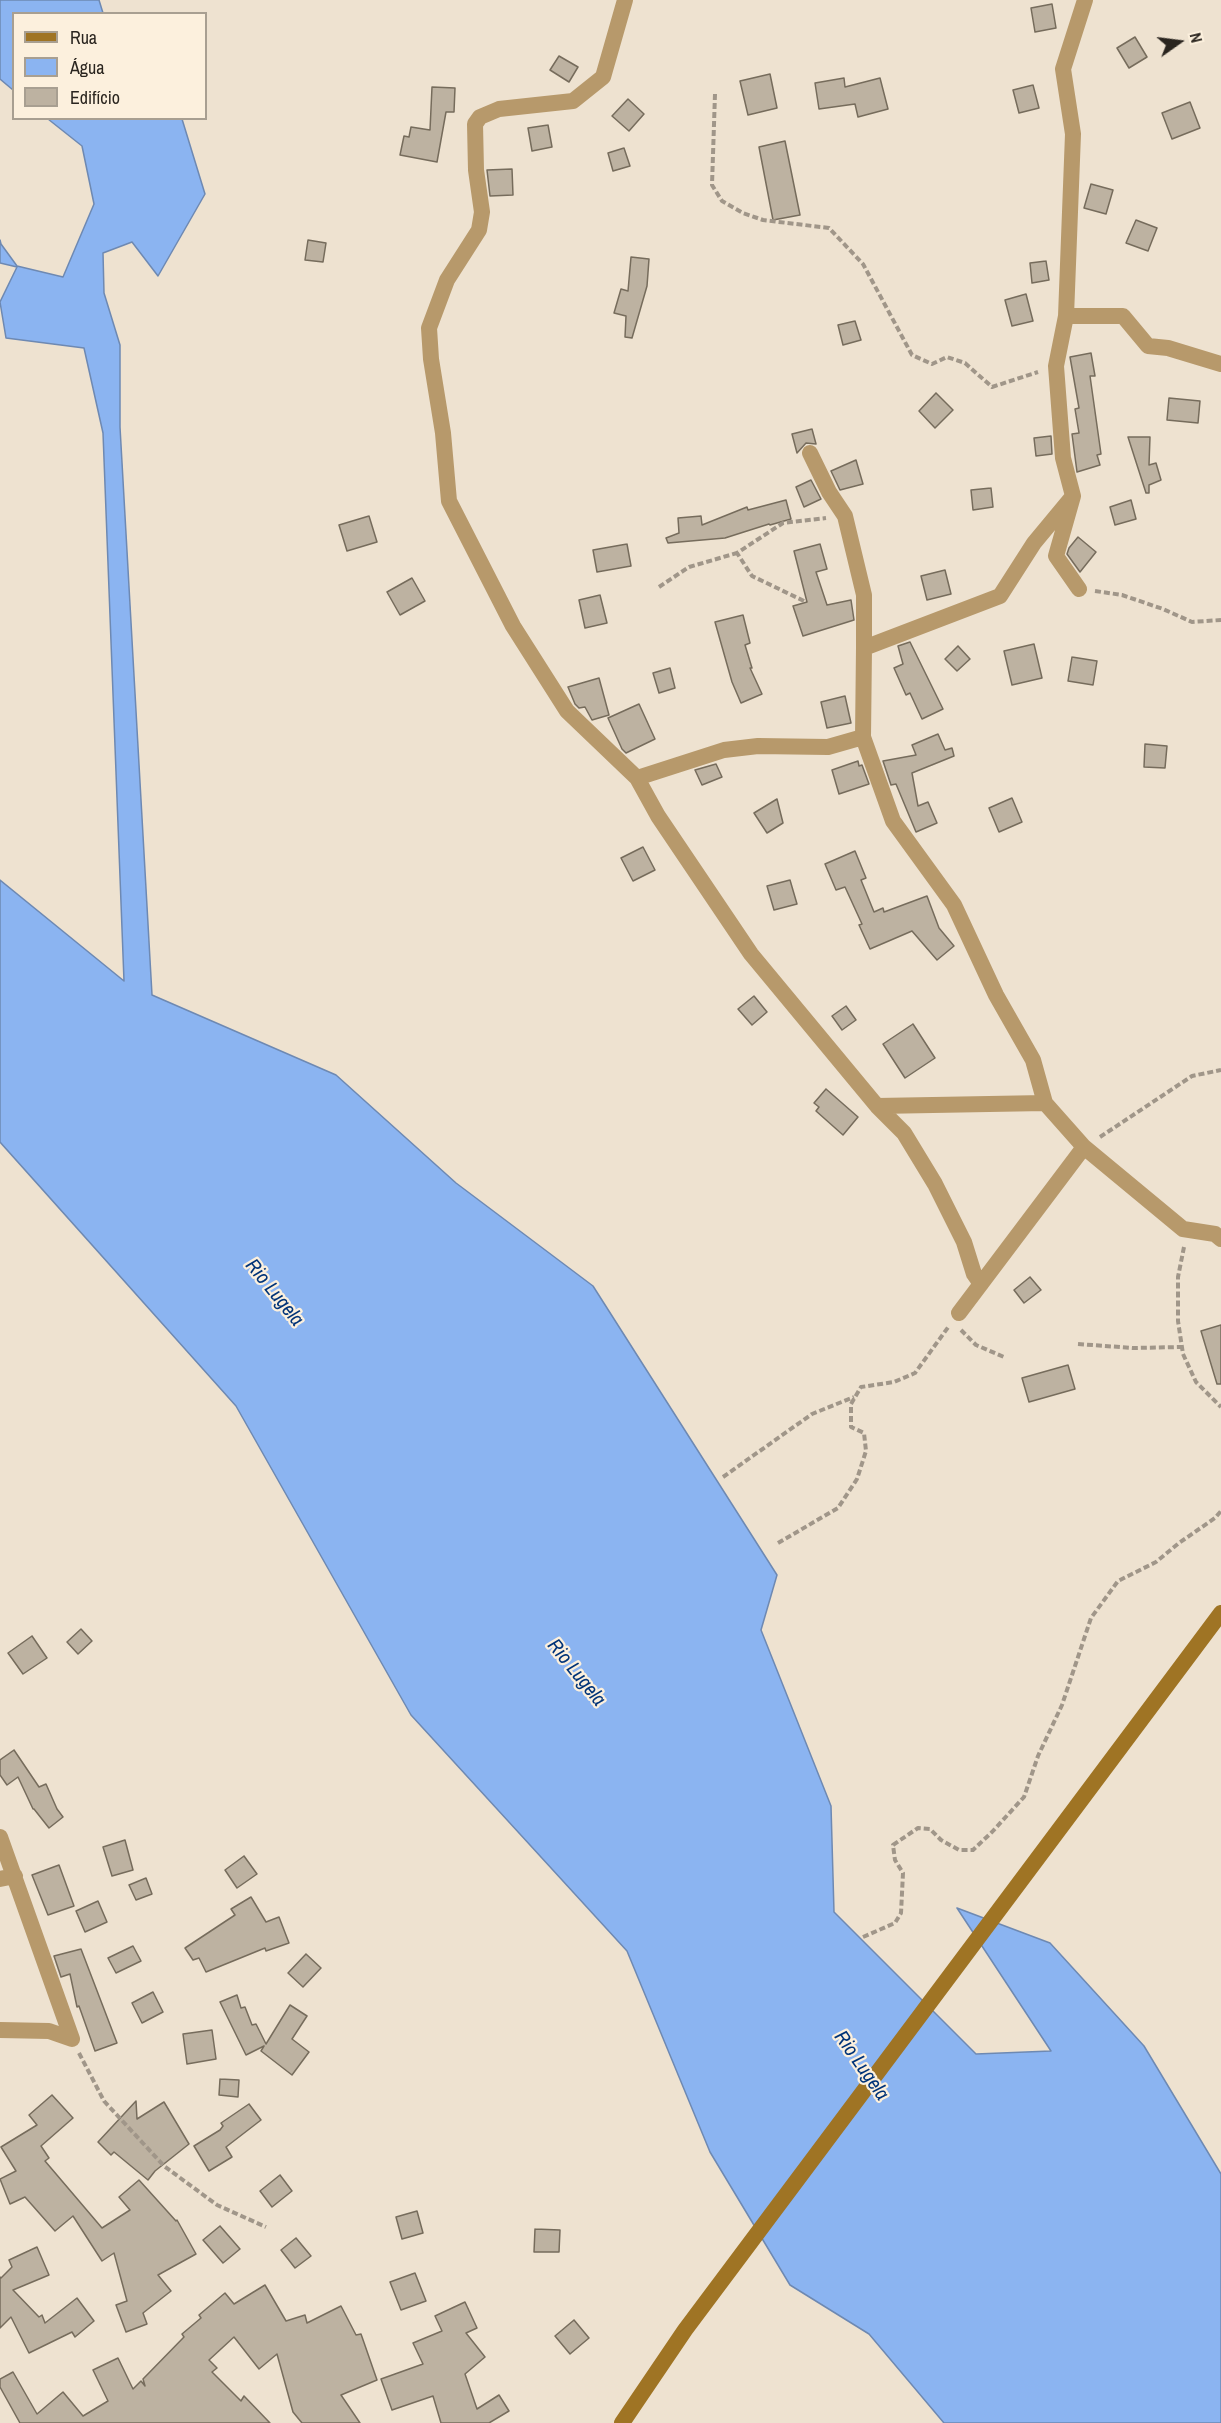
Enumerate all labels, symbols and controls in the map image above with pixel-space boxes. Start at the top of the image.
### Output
legend [12,12,207,120]
north arrow [1149,12,1209,72]
text: Rua [70,25,97,50]
text: N [1185,30,1208,45]
text: Água [70,55,104,80]
text: Edifício [70,85,120,110]
water label: Rio Lugela [240,1255,308,1331]
water label: Rio Lugela [542,1635,610,1711]
water label: Rio Lugela [828,2027,894,2105]

